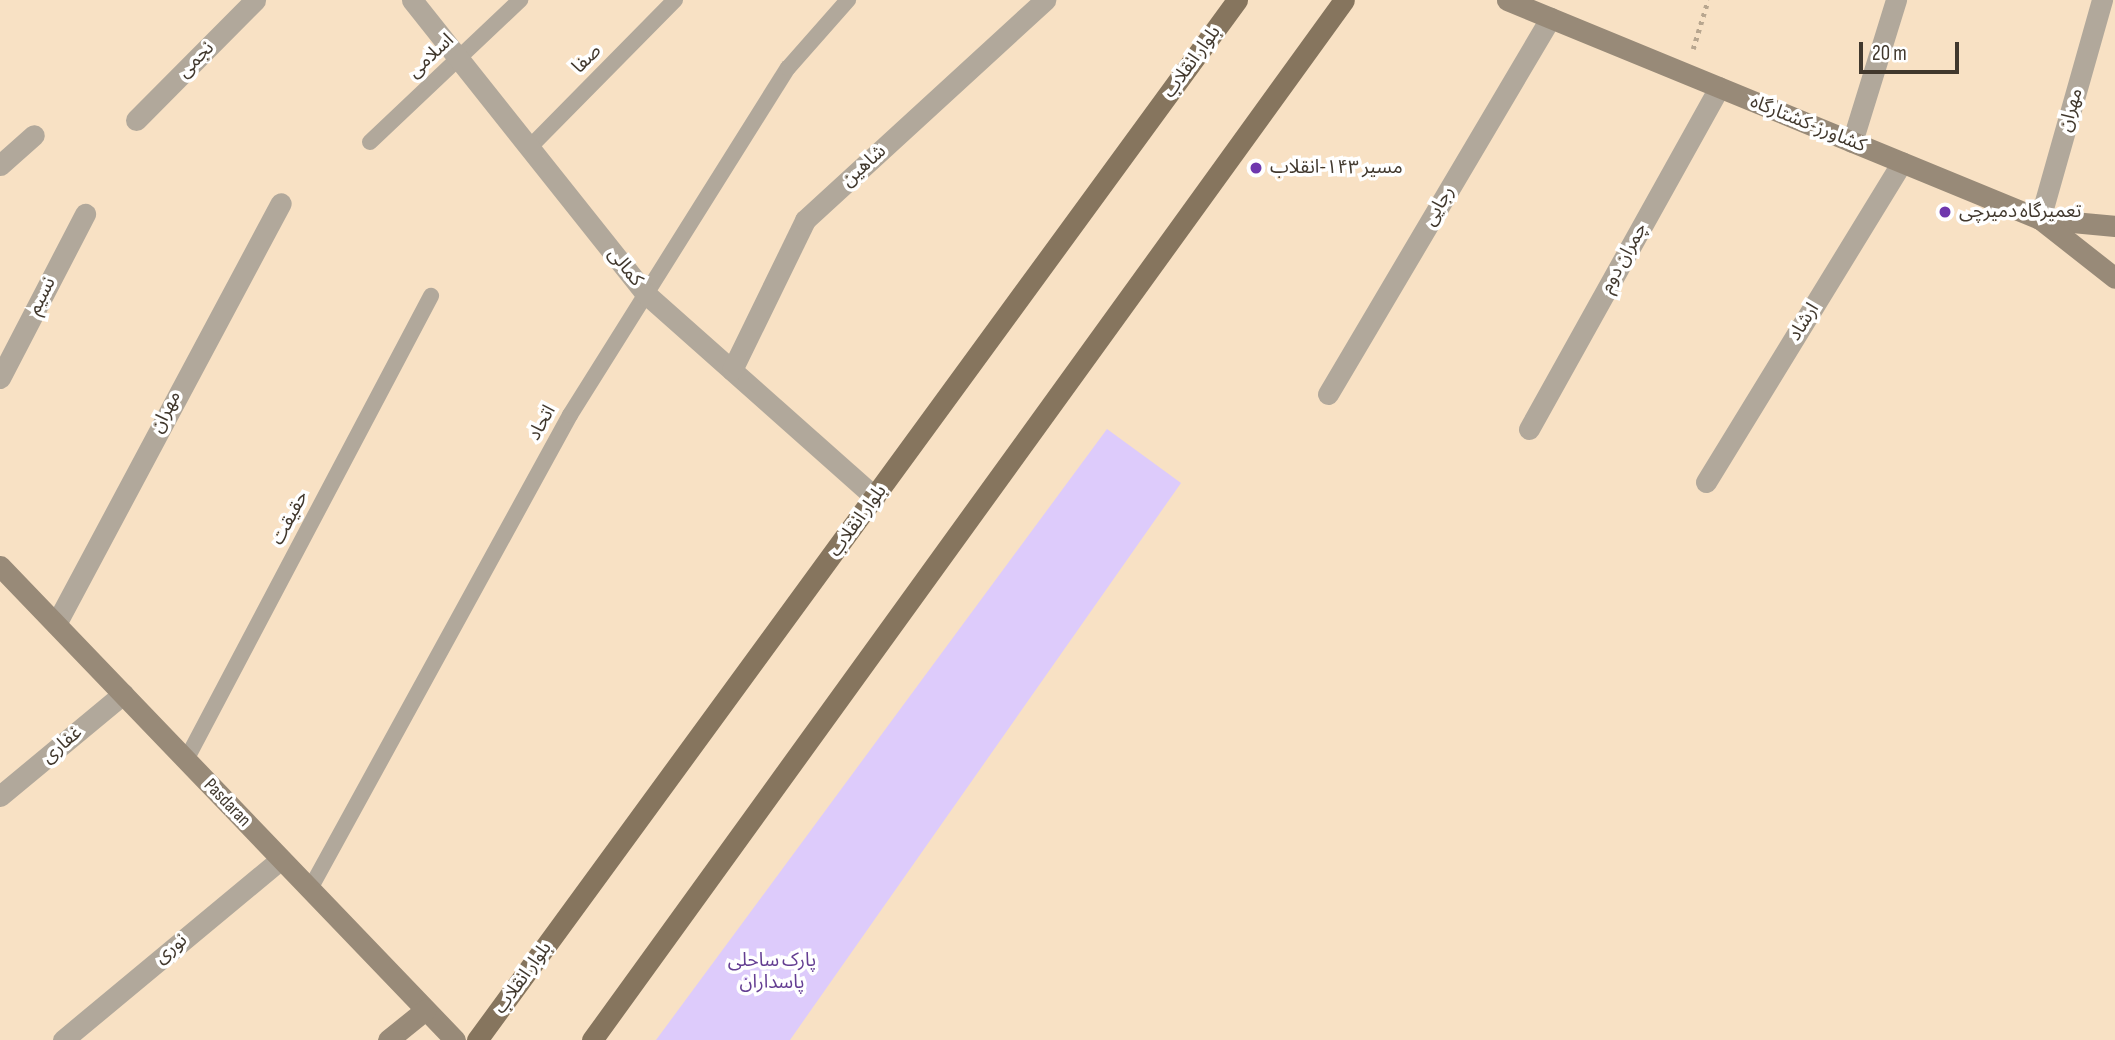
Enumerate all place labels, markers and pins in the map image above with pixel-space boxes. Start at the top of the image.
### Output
place label: مسیر ۱۴۳-انقلاب [1270,157,1403,179]
marker: مسیر ۱۴۳-انقلاب [1248,160,1264,176]
place label: تعمیرگاه دمیرچی [1959,201,2082,223]
marker: تعمیرگاه دمیرچی [1937,204,1953,220]

